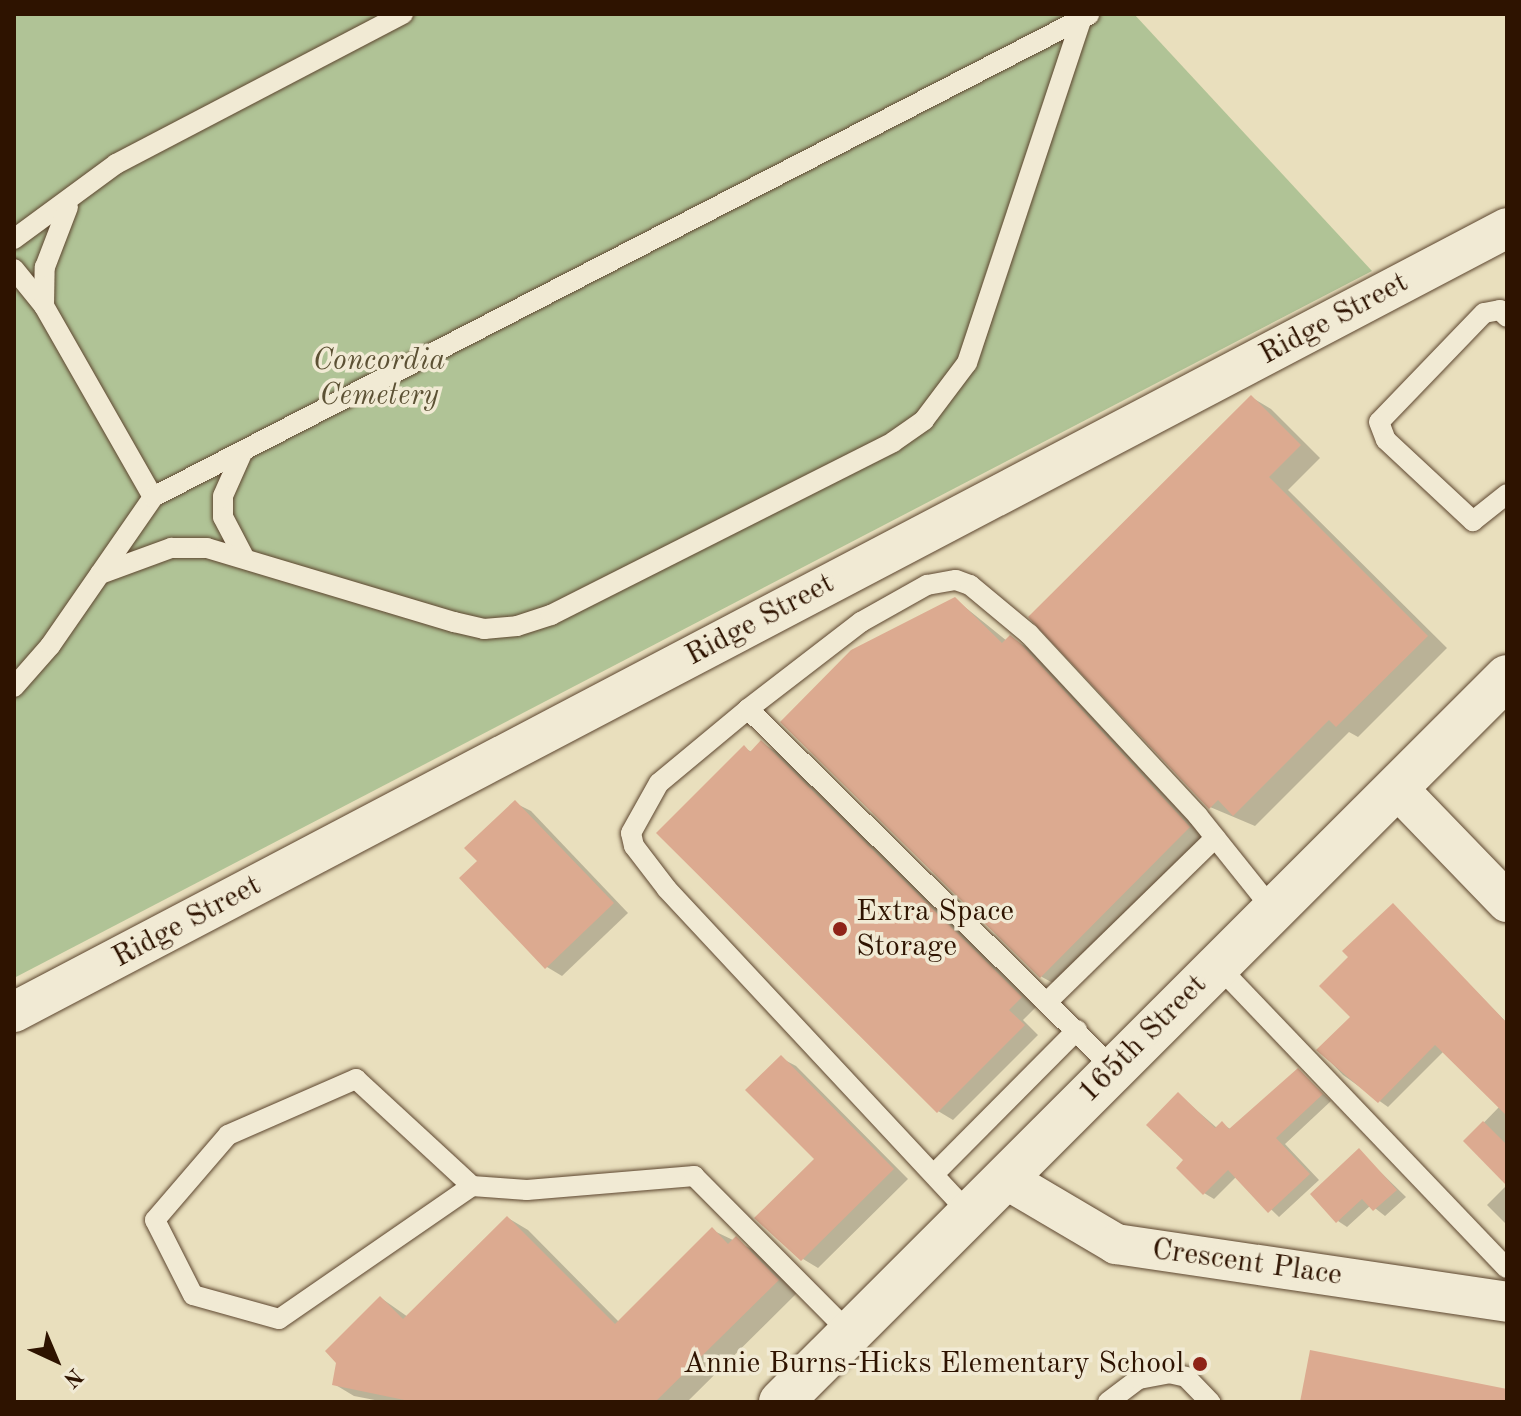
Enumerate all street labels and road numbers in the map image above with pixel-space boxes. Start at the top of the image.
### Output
street label: Ridge Street [1254,265,1414,373]
street label: Ridge Street [680,566,840,674]
street label: Ridge Street [107,868,267,976]
street label: 165th Street [1071,967,1215,1111]
street label: Crescent Place [1150,1232,1344,1294]

